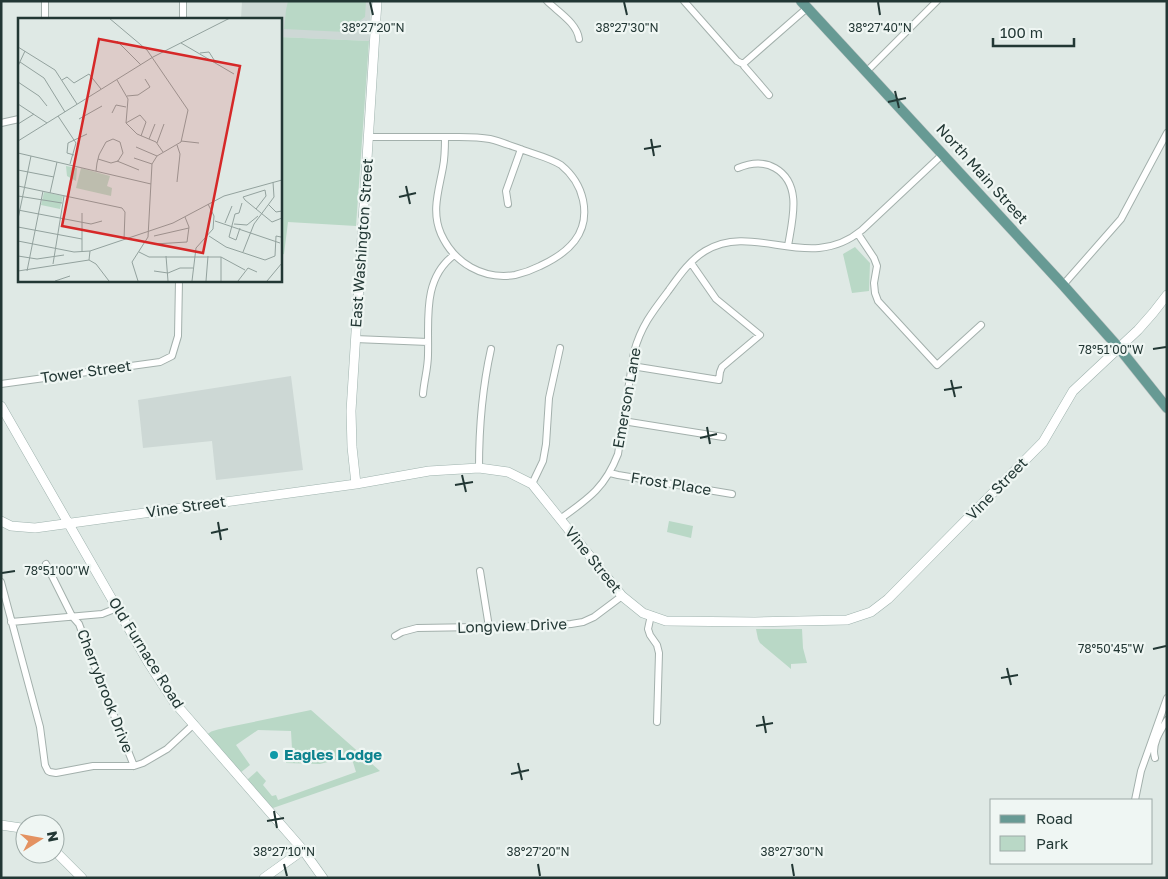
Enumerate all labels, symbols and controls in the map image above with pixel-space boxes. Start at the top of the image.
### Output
scale bar [993,15,1074,47]
inset map [18,18,281,281]
text: 38°27'20"N [341,20,405,35]
text: 38°27'30"N [595,20,659,35]
text: 38°27'40"N [848,20,912,35]
text: 100 m [1000,23,1043,41]
street label: North Main Street [933,120,1032,227]
street label: East Washington Street [346,158,376,328]
text: 78°51'00"W [1078,342,1144,357]
street label: Emerson Lane [608,346,644,450]
street label: Tower Street [39,356,132,386]
street label: Vine Street [962,453,1031,523]
street label: Frost Place [630,468,713,498]
street label: Vine Street [145,492,227,520]
street label: Vine Street [562,523,626,596]
text: 78°51'00"W [24,563,90,578]
street label: Old Furnace Road [105,594,188,711]
street label: Longview Drive [457,614,567,636]
street label: Cherrybrook Drive [74,626,138,755]
text: 78°50'45"W [1078,641,1145,656]
place label: Eagles Lodge [284,745,382,763]
marker: Eagles Lodge [268,749,280,761]
legend [990,799,1153,864]
text: Road [1036,809,1073,827]
north arrow [15,814,65,864]
text: N [44,830,63,843]
text: Park [1036,834,1069,852]
text: 38°27'10"N [253,844,315,859]
text: 38°27'20"N [506,844,570,859]
text: 38°27'30"N [760,844,824,859]

